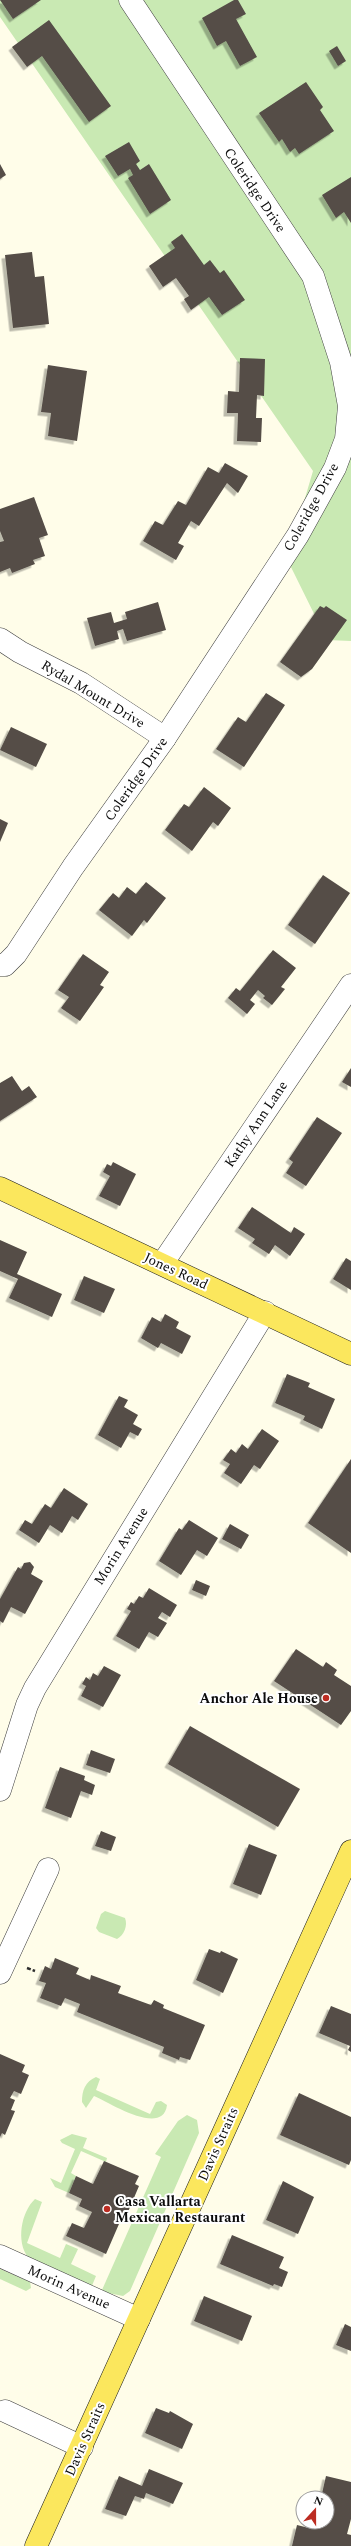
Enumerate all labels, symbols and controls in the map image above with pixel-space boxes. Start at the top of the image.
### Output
street label: Coleridge Drive [219,143,291,237]
street label: Coleridge Drive [278,459,344,555]
street label: Rydal Mount Drive [37,655,149,733]
street label: Coleridge Drive [99,732,173,825]
street label: Kathy Ann Lane [219,1076,293,1172]
street label: Jones Road [140,1247,212,1295]
street label: Morin Avenue [89,1503,154,1589]
place label: Anchor Ale House [200,1688,318,1709]
marker: Anchor Ale House [321,1693,331,1703]
street label: Davis Straits [192,2104,244,2184]
place label: Casa Vallarta Mexican Restaurant [115,2191,246,2228]
marker: Casa Vallarta Mexican Restaurant [102,2204,112,2214]
street label: Morin Avenue [24,2259,114,2315]
street label: Davis Straits [59,2399,111,2479]
north arrow [295,2490,335,2530]
text: N [311,2492,326,2511]

